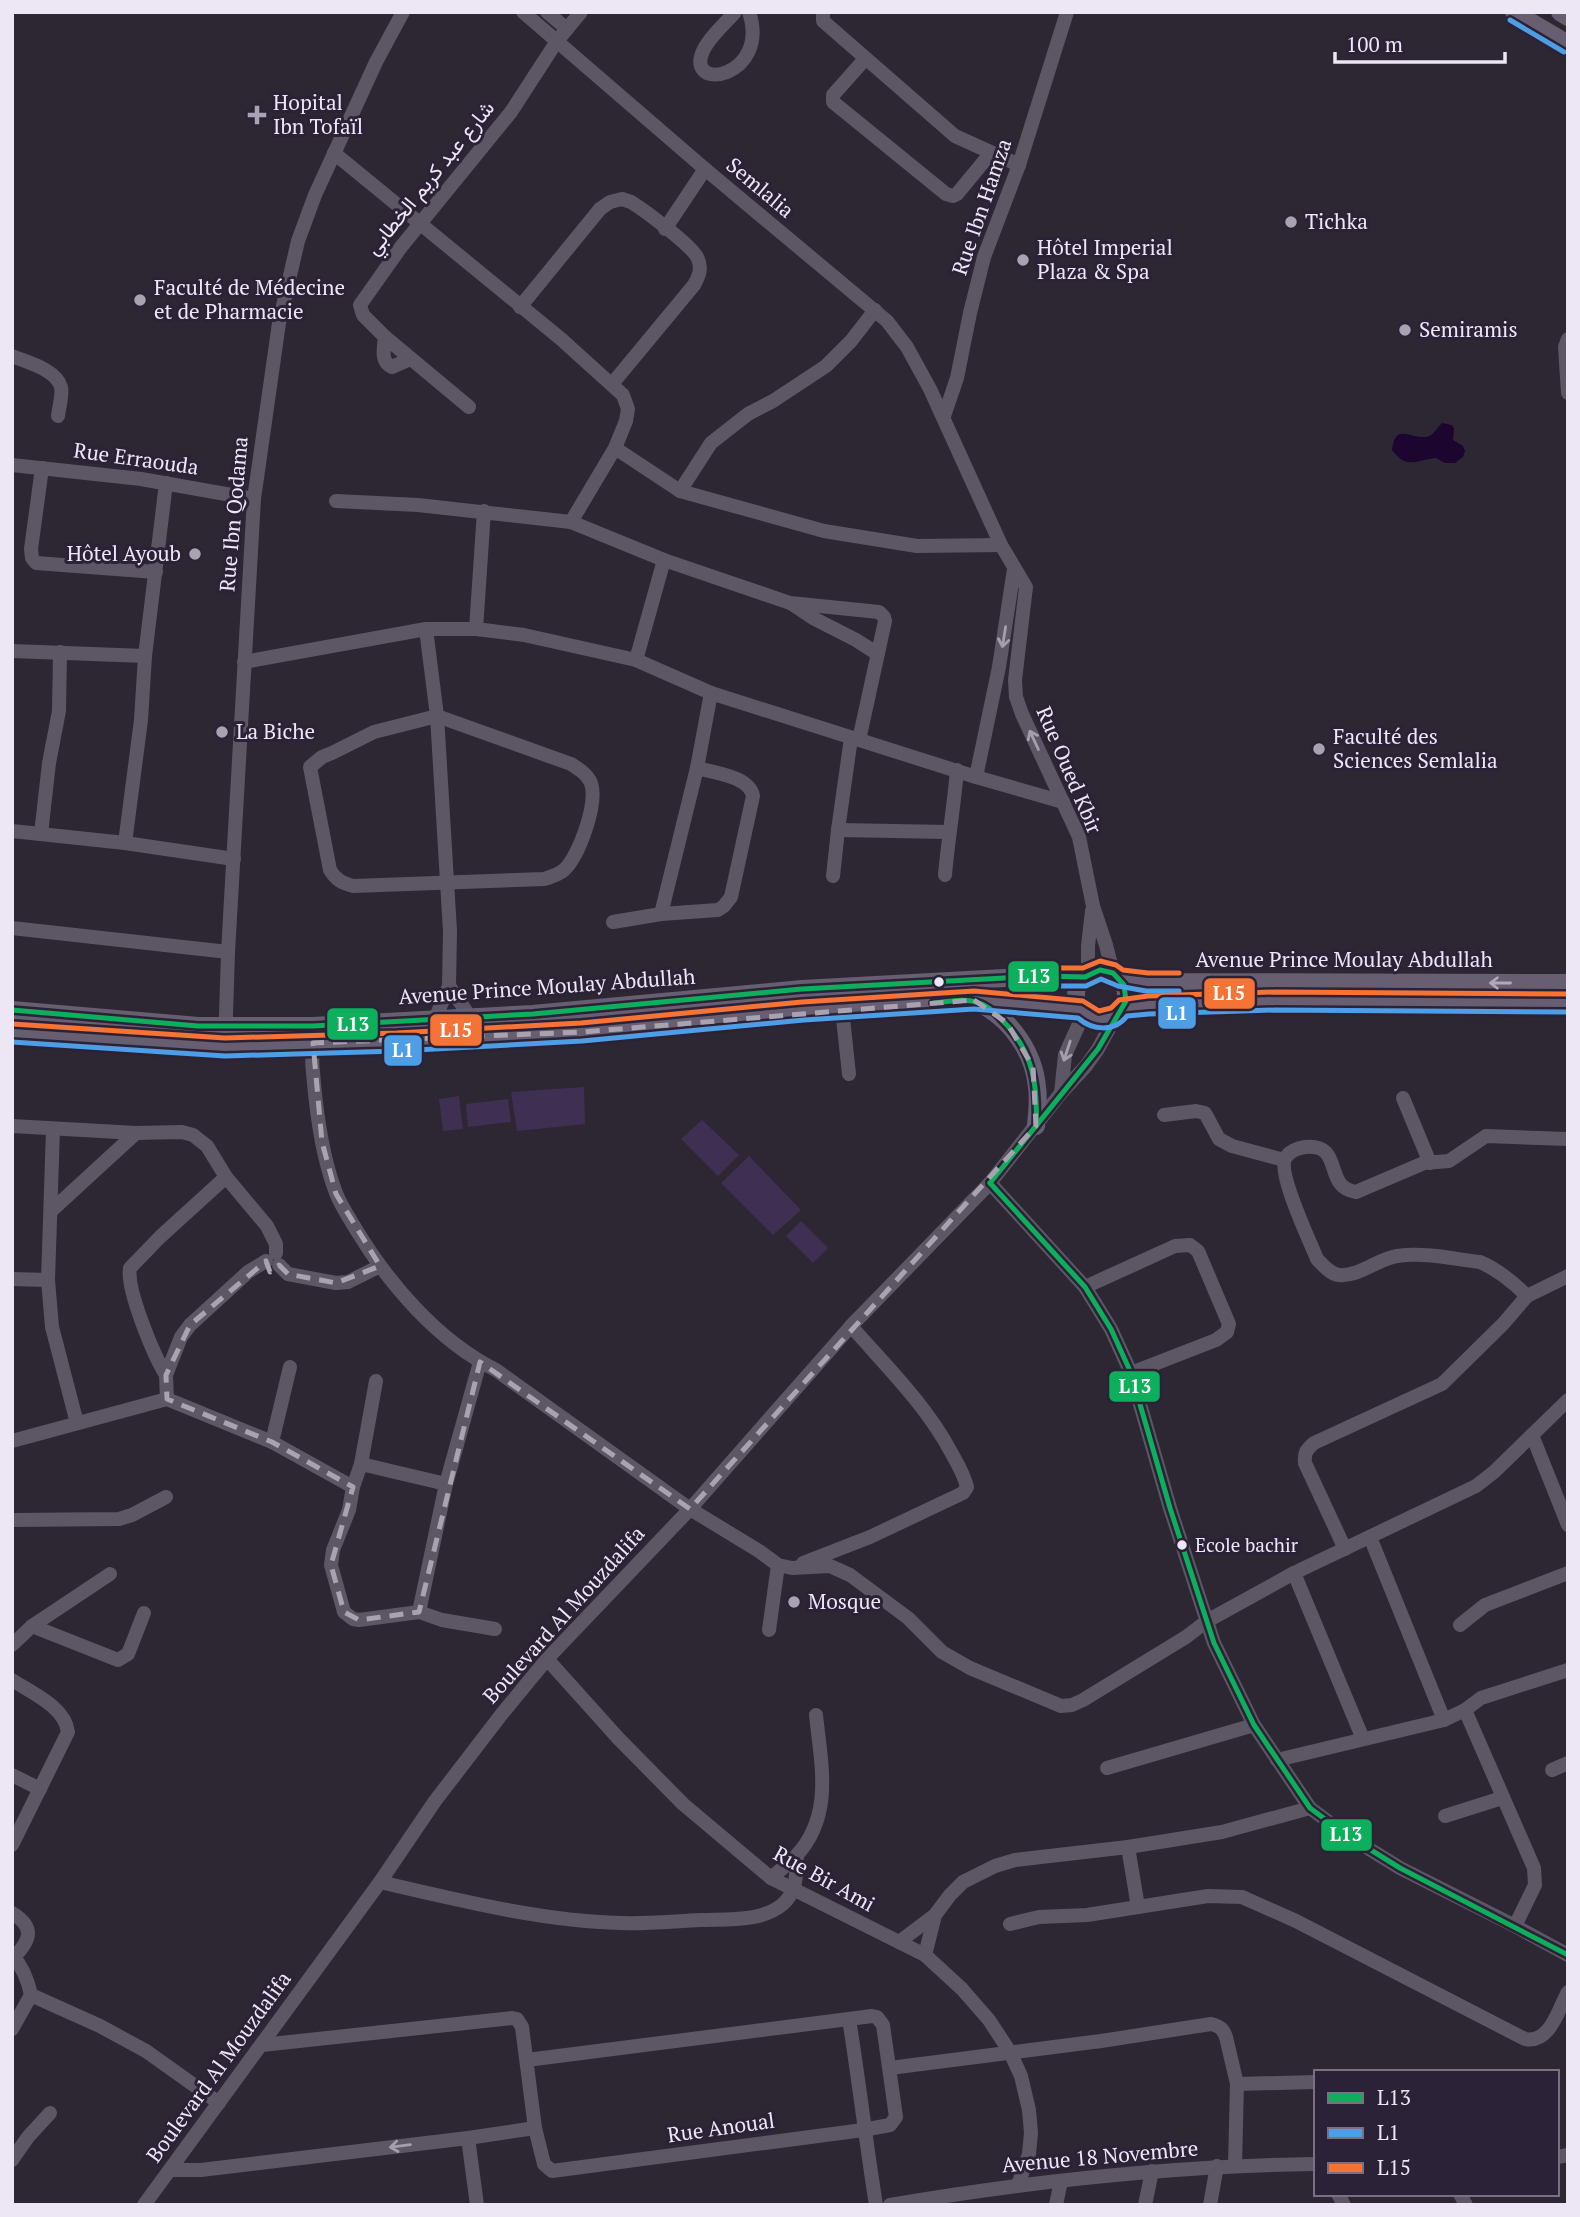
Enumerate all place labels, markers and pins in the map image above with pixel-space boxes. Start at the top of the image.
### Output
place label: Hopital Ibn Tofaïl [273,88,363,140]
marker: Hopital Ibn Tofaïl [247,105,267,125]
place label: Tichka [1305,207,1368,235]
marker: Tichka [1283,214,1299,230]
place label: Hôtel Imperial Plaza & Spa [1037,233,1173,285]
marker: Hôtel Imperial Plaza & Spa [1015,252,1031,268]
place label: Faculté de Médecine et de Pharmacie [154,273,345,325]
marker: Faculté de Médecine et de Pharmacie [132,292,148,308]
place label: Semiramis [1419,315,1517,343]
marker: Semiramis [1397,322,1413,338]
place label: Hôtel Ayoub [67,539,181,567]
marker: Hôtel Ayoub [187,546,203,562]
place label: La Biche [236,717,315,745]
place label: Faculté des Sciences Semlalia [1333,722,1498,774]
marker: La Biche [214,724,230,740]
marker: Faculté des Sciences Semlalia [1311,741,1327,757]
unlabelled marker [932,975,946,989]
place label: Ecole bachir [1195,1532,1299,1557]
marker: Ecole bachir [1175,1538,1189,1552]
place label: Mosque [808,1587,881,1615]
marker: Mosque [786,1594,802,1610]

